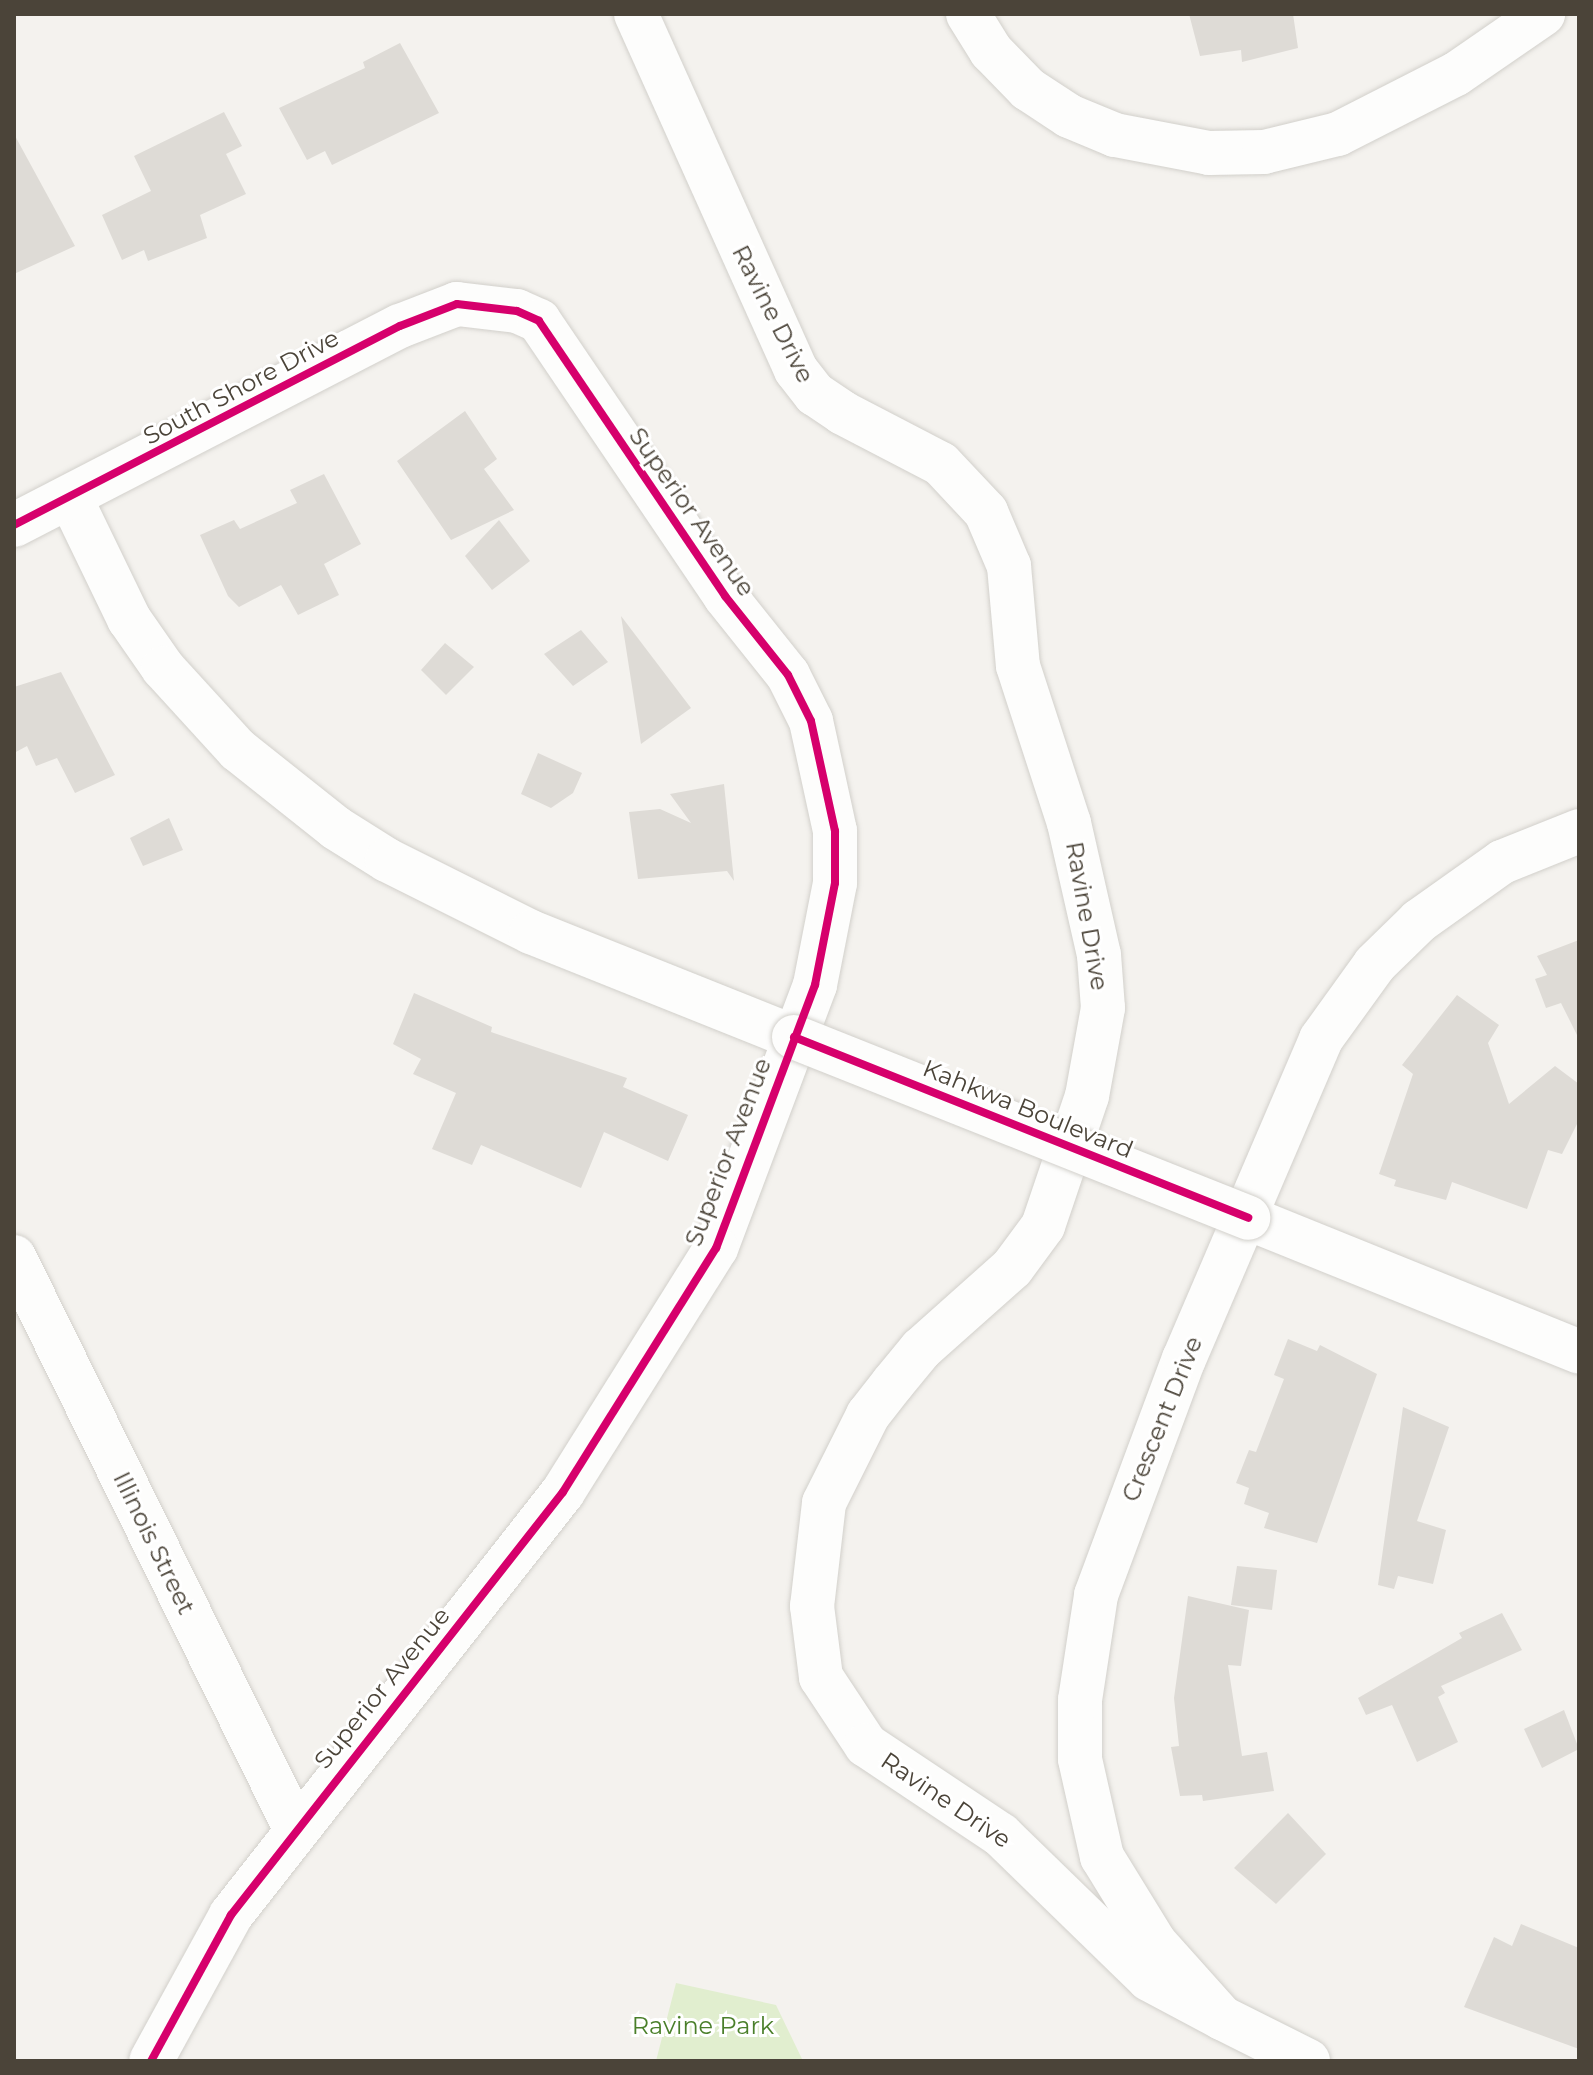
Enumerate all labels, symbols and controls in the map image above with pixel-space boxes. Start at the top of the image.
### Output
street label: Ravine Drive [726,240,820,388]
street label: South Shore Drive [138,323,344,451]
street label: Superior Avenue [623,422,761,602]
street label: Ravine Drive [1060,839,1114,993]
street label: Superior Avenue [679,1054,777,1250]
street label: Kahkwa Boulevard [919,1054,1137,1164]
street label: Crescent Drive [1116,1332,1208,1506]
street label: Illinois Street [107,1467,201,1619]
street label: Superior Avenue [308,1602,456,1774]
street label: Ravine Drive [876,1746,1016,1854]
park label: Ravine Park [632,2012,774,2040]

